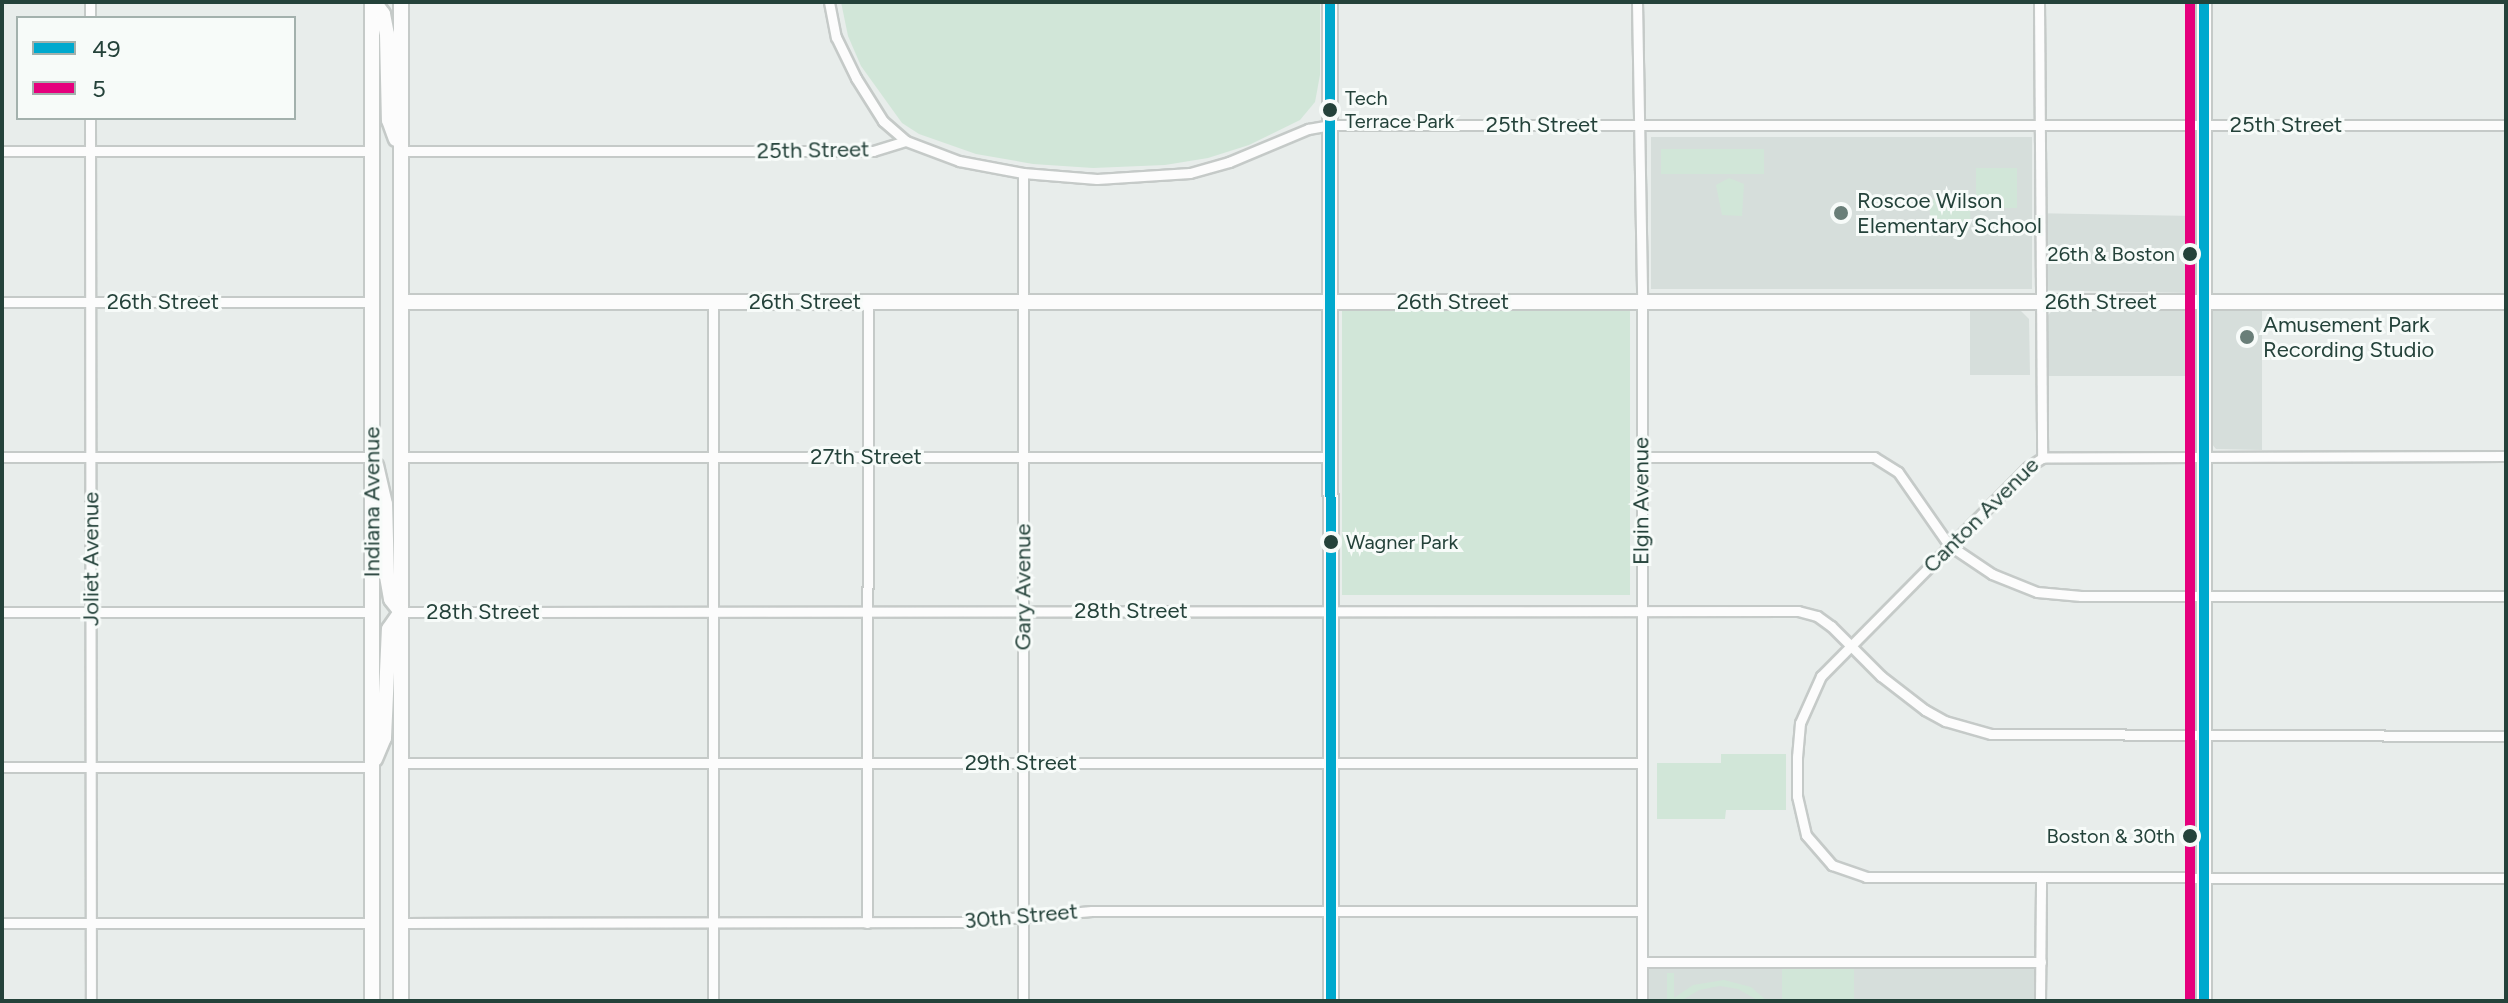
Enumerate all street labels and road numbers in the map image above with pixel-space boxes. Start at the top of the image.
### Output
street label: 25th Street [1486,112,1598,138]
street label: 25th Street [2230,112,2342,138]
street label: 25th Street [756,136,870,164]
street label: 26th Street [107,289,219,315]
street label: 26th Street [749,289,861,315]
street label: 26th Street [1397,289,1509,315]
street label: 26th Street [2045,289,2157,315]
street label: Indiana Avenue [359,427,385,577]
street label: Elgin Avenue [1628,437,1654,565]
street label: 27th Street [810,444,922,470]
street label: Canton Avenue [1918,452,2044,578]
street label: Joliet Avenue [78,492,104,626]
street label: Gary Avenue [1010,524,1036,650]
street label: 28th Street [1074,598,1188,624]
street label: 28th Street [426,599,540,625]
street label: 29th Street [965,750,1077,776]
street label: 30th Street [963,898,1079,934]

